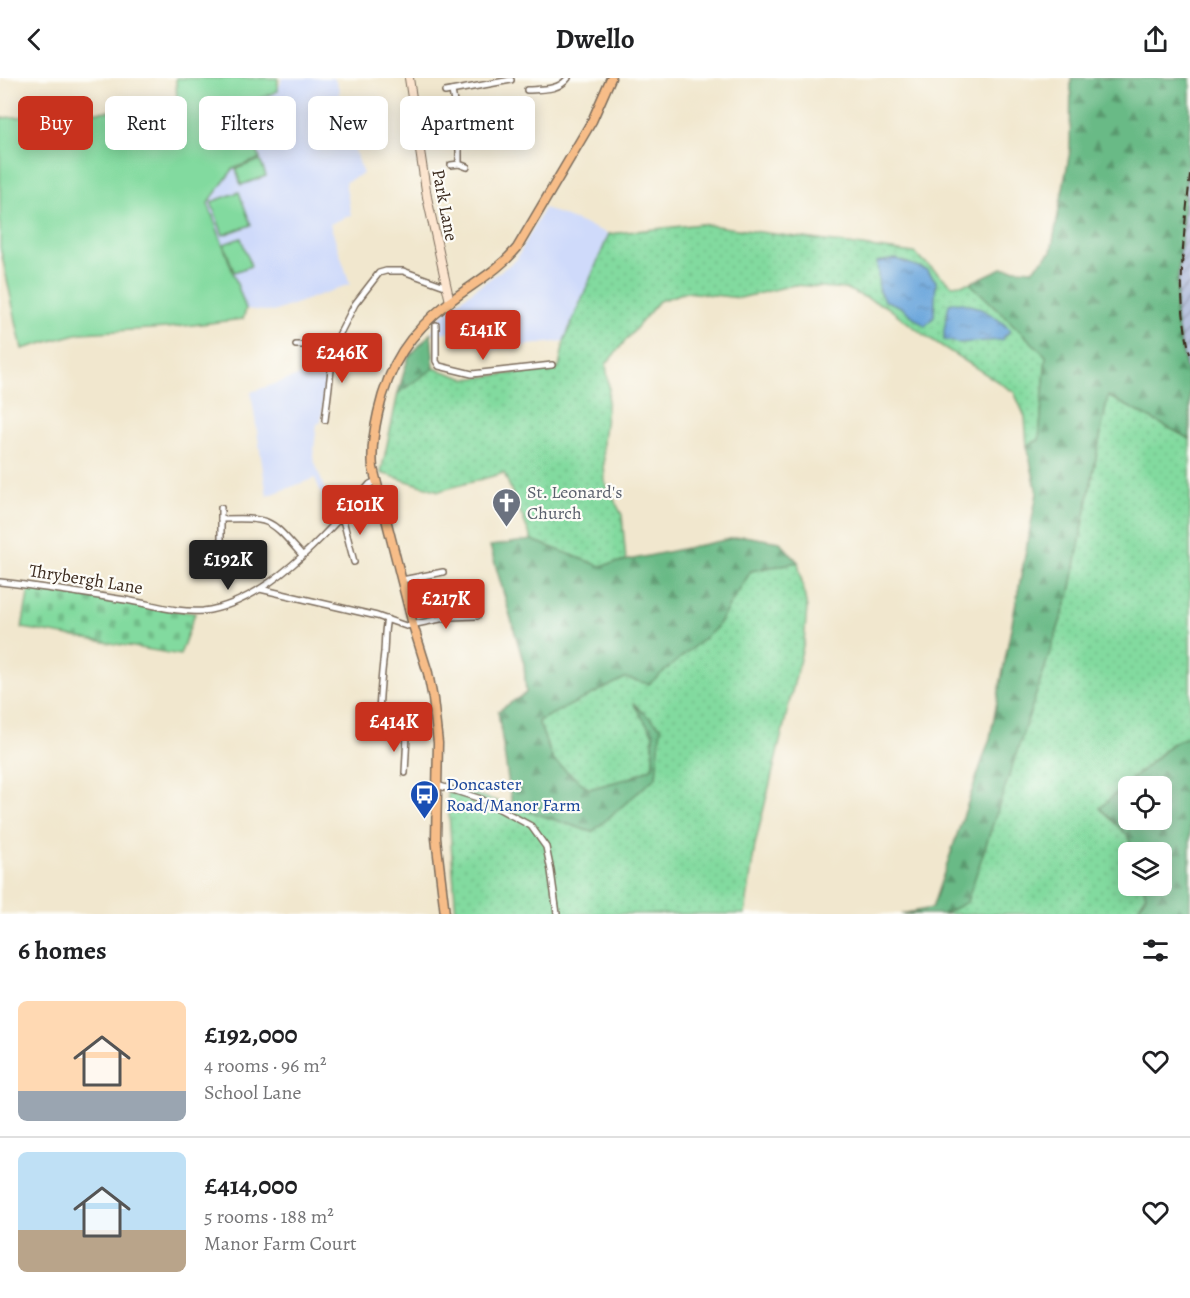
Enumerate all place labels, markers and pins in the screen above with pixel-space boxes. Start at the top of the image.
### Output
pin: £141K [441,310,525,361]
pin: £246K [300,333,384,384]
place label: St. Leonard's Church [527,480,622,525]
pin: £101K [318,485,402,536]
church icon: St. Leonard's Church [490,486,522,528]
pin: £192K [186,540,270,591]
pin: £217K [404,579,488,630]
pin: £414K [352,702,436,753]
place label: Doncaster Road/Manor Farm [446,772,581,817]
bus stop icon: Doncaster Road/Manor Farm [409,778,441,820]

